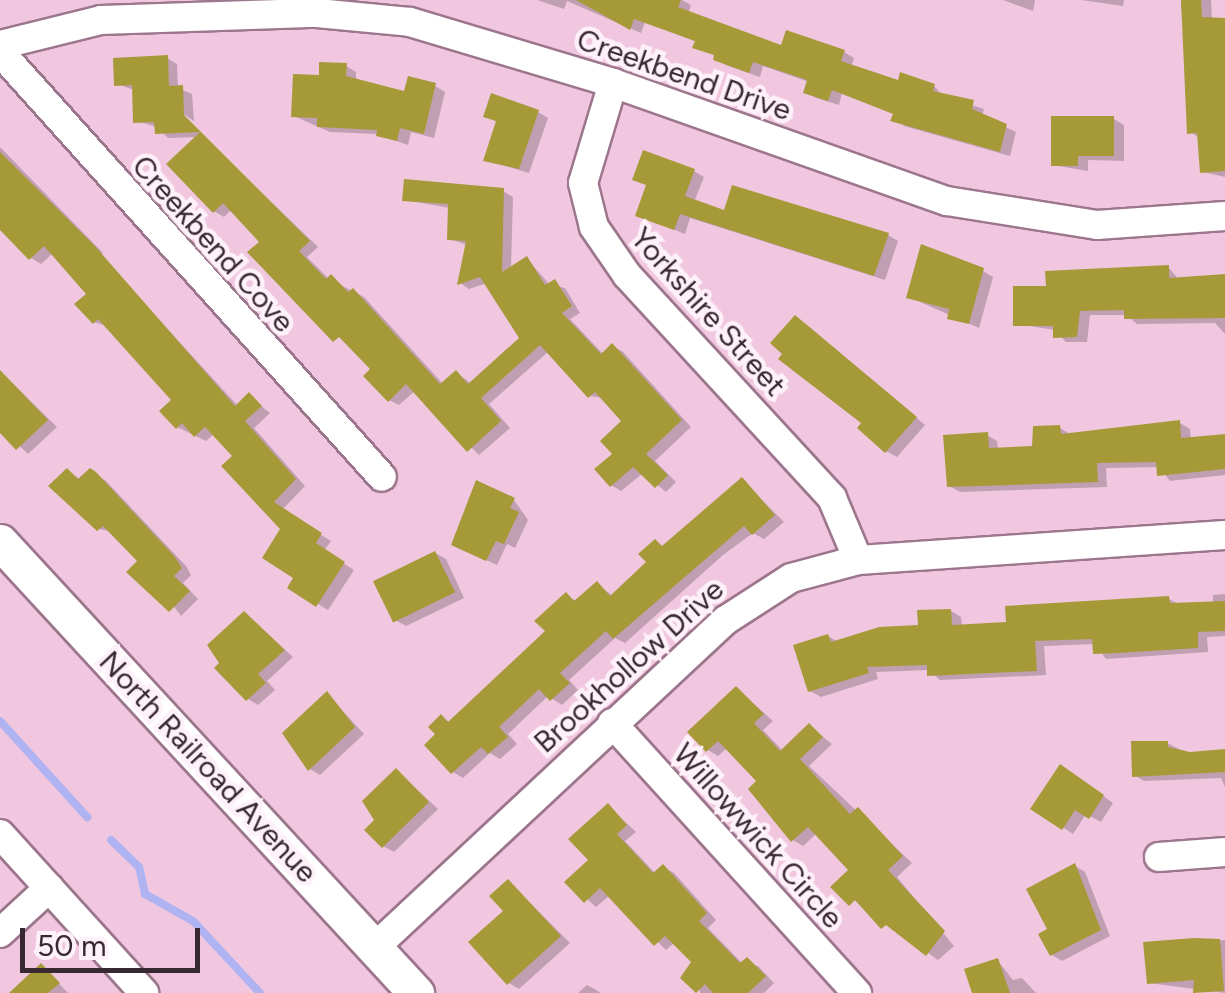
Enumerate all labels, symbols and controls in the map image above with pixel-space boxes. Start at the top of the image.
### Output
street label: Creekbend Drive [572,21,796,129]
street label: Creekbend Cove [124,148,302,340]
street label: Yorkshire Street [623,220,793,404]
street label: Brookhollow Drive [527,572,731,760]
street label: North Railroad Avenue [91,644,325,890]
street label: Willowwick Circle [666,736,850,936]
scale bar [25,908,205,970]
text: 50 m [37,927,106,964]

